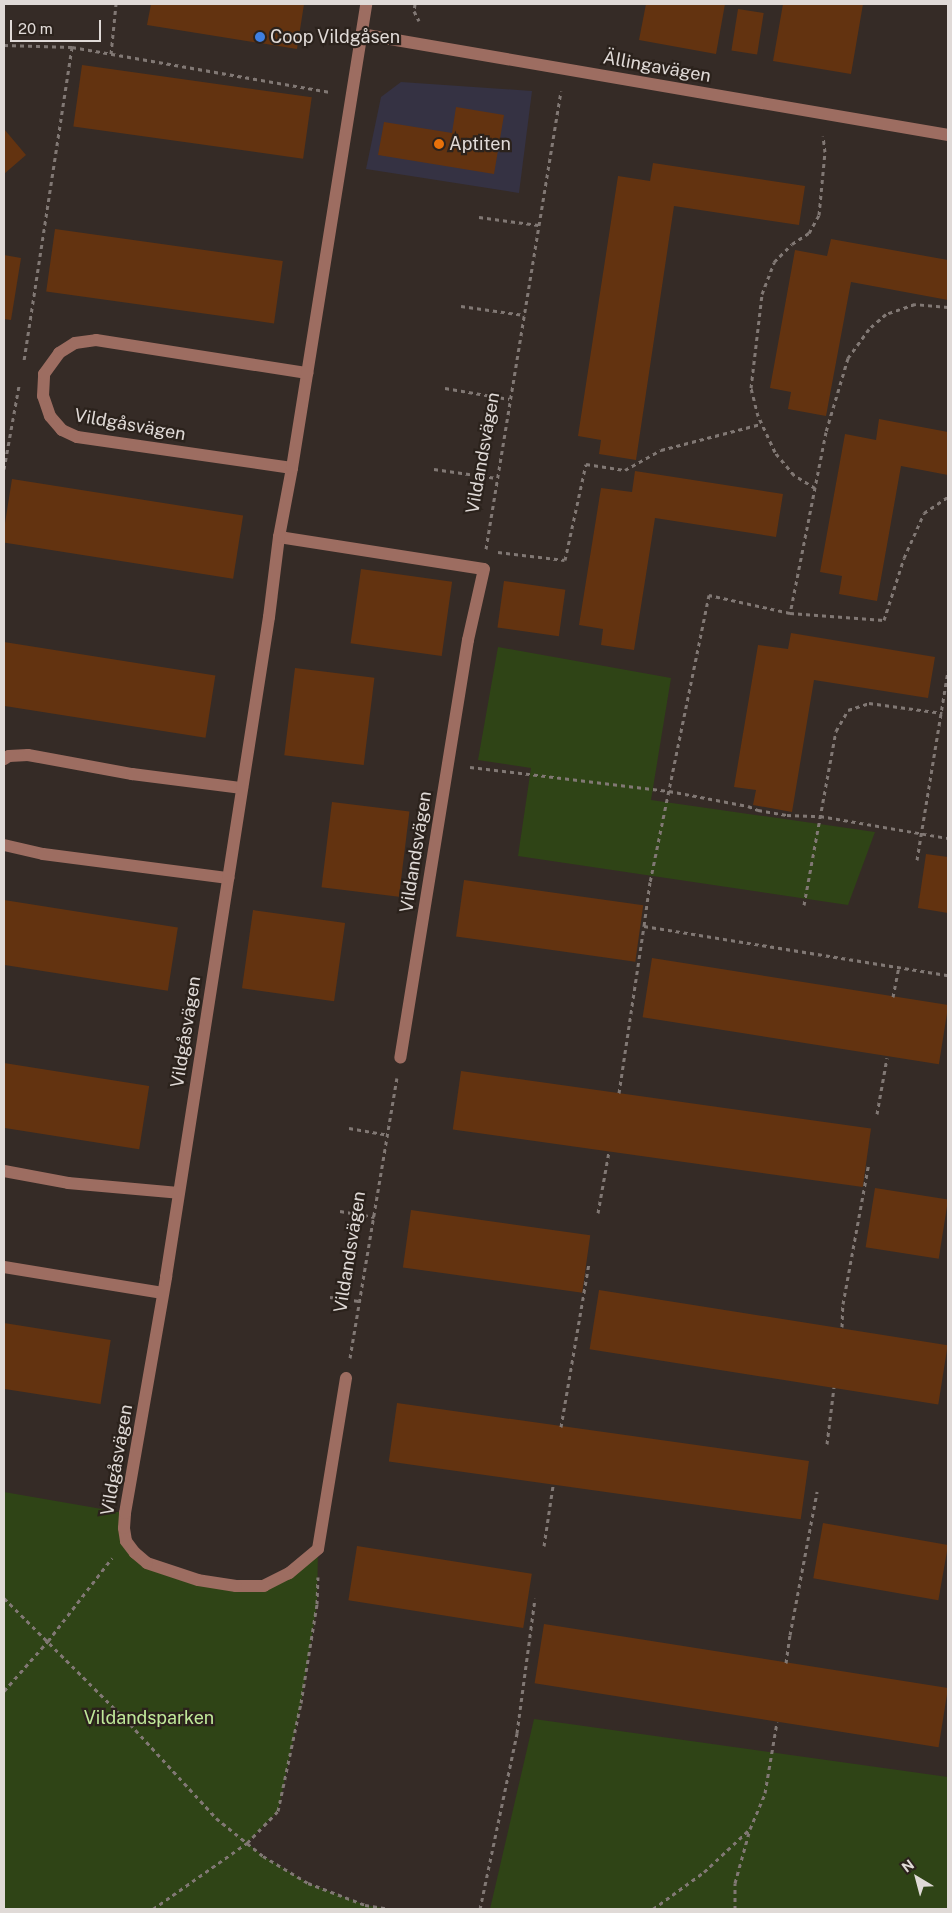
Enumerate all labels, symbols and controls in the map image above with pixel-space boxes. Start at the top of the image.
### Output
scale bar [12,10,104,42]
text: 20 m [18,20,53,37]
place label: Coop Vildgåsen [270,26,401,48]
marker: Coop Vildgåsen [254,31,266,43]
street label: Ällingavägen [601,47,713,87]
place label: Aptiten [449,133,511,155]
marker: Aptiten [433,138,445,150]
street label: Vildandsvägen [462,391,504,515]
street label: Vildgåsvägen [73,405,187,445]
street label: Vildandsvägen [396,790,436,914]
street label: Vildgåsvägen [167,975,205,1089]
street label: Vildandsvägen [330,1190,370,1314]
street label: Vildgåsvägen [97,1403,137,1517]
park label: Vildandsparken [84,1707,214,1729]
north arrow [892,1853,942,1903]
text: N [899,1856,917,1876]

